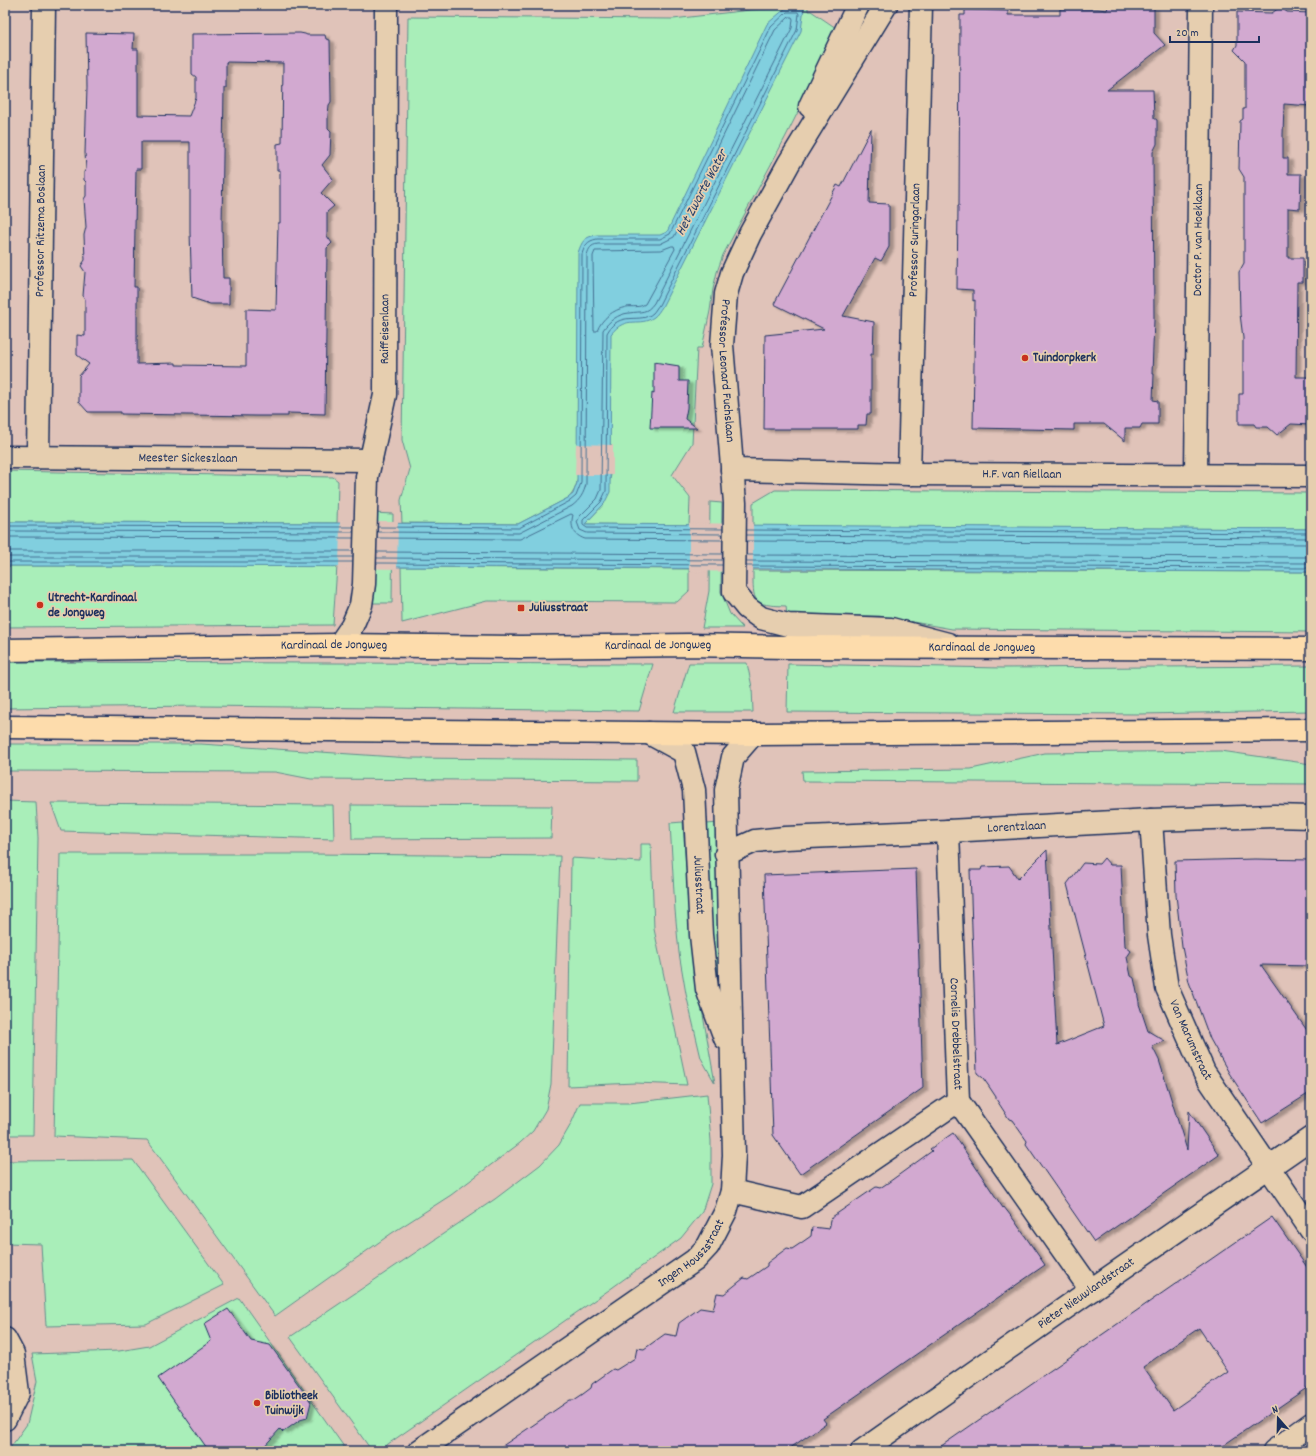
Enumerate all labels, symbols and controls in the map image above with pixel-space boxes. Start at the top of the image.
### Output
scale bar [1170,18,1259,44]
text: 20 m [1176,25,1199,42]
water label: Het Zwarte Water [671,145,734,239]
street label: Professor Ritzema Boslaan [31,165,51,297]
street label: Professor Suringarlaan [904,183,926,297]
street label: Doctor P. van Hoeklaan [1188,184,1209,296]
street label: Raiffeisenlaan [376,294,395,364]
street label: Professor Leonard Fuchslaan [712,298,739,443]
place label: Tuindorpkerk [1033,349,1097,368]
marker: Tuindorpkerk [1020,353,1030,363]
street label: Meester Sickeszlaan [138,449,238,468]
street label: H.F. van Riellaan [982,465,1062,484]
place label: Utrecht-Kardinaal de Jongweg [48,589,138,623]
place label: Juliusstraat [529,599,588,618]
marker: Utrecht-Kardinaal de Jongweg [35,600,45,610]
marker: Juliusstraat [516,603,526,613]
street label: Kardinaal de Jongweg [280,635,388,655]
street label: Kardinaal de Jongweg [604,635,712,655]
street label: Kardinaal de Jongweg [929,638,1036,657]
street label: Lorentzlaan [987,816,1047,838]
street label: Juliusstraat [688,855,709,915]
street label: Cornelis Drebbelstraat [944,977,967,1091]
street label: Van Marumstraat [1164,997,1217,1085]
street label: Ingen Houszstraat [654,1216,730,1292]
street label: Pieter Nieuwlandstraat [1034,1253,1139,1334]
place label: Bibliotheek Tuinwijk [265,1387,319,1421]
marker: Bibliotheek Tuinwijk [252,1398,262,1408]
north arrow [1258,1398,1298,1438]
text: N [1270,1402,1281,1419]

